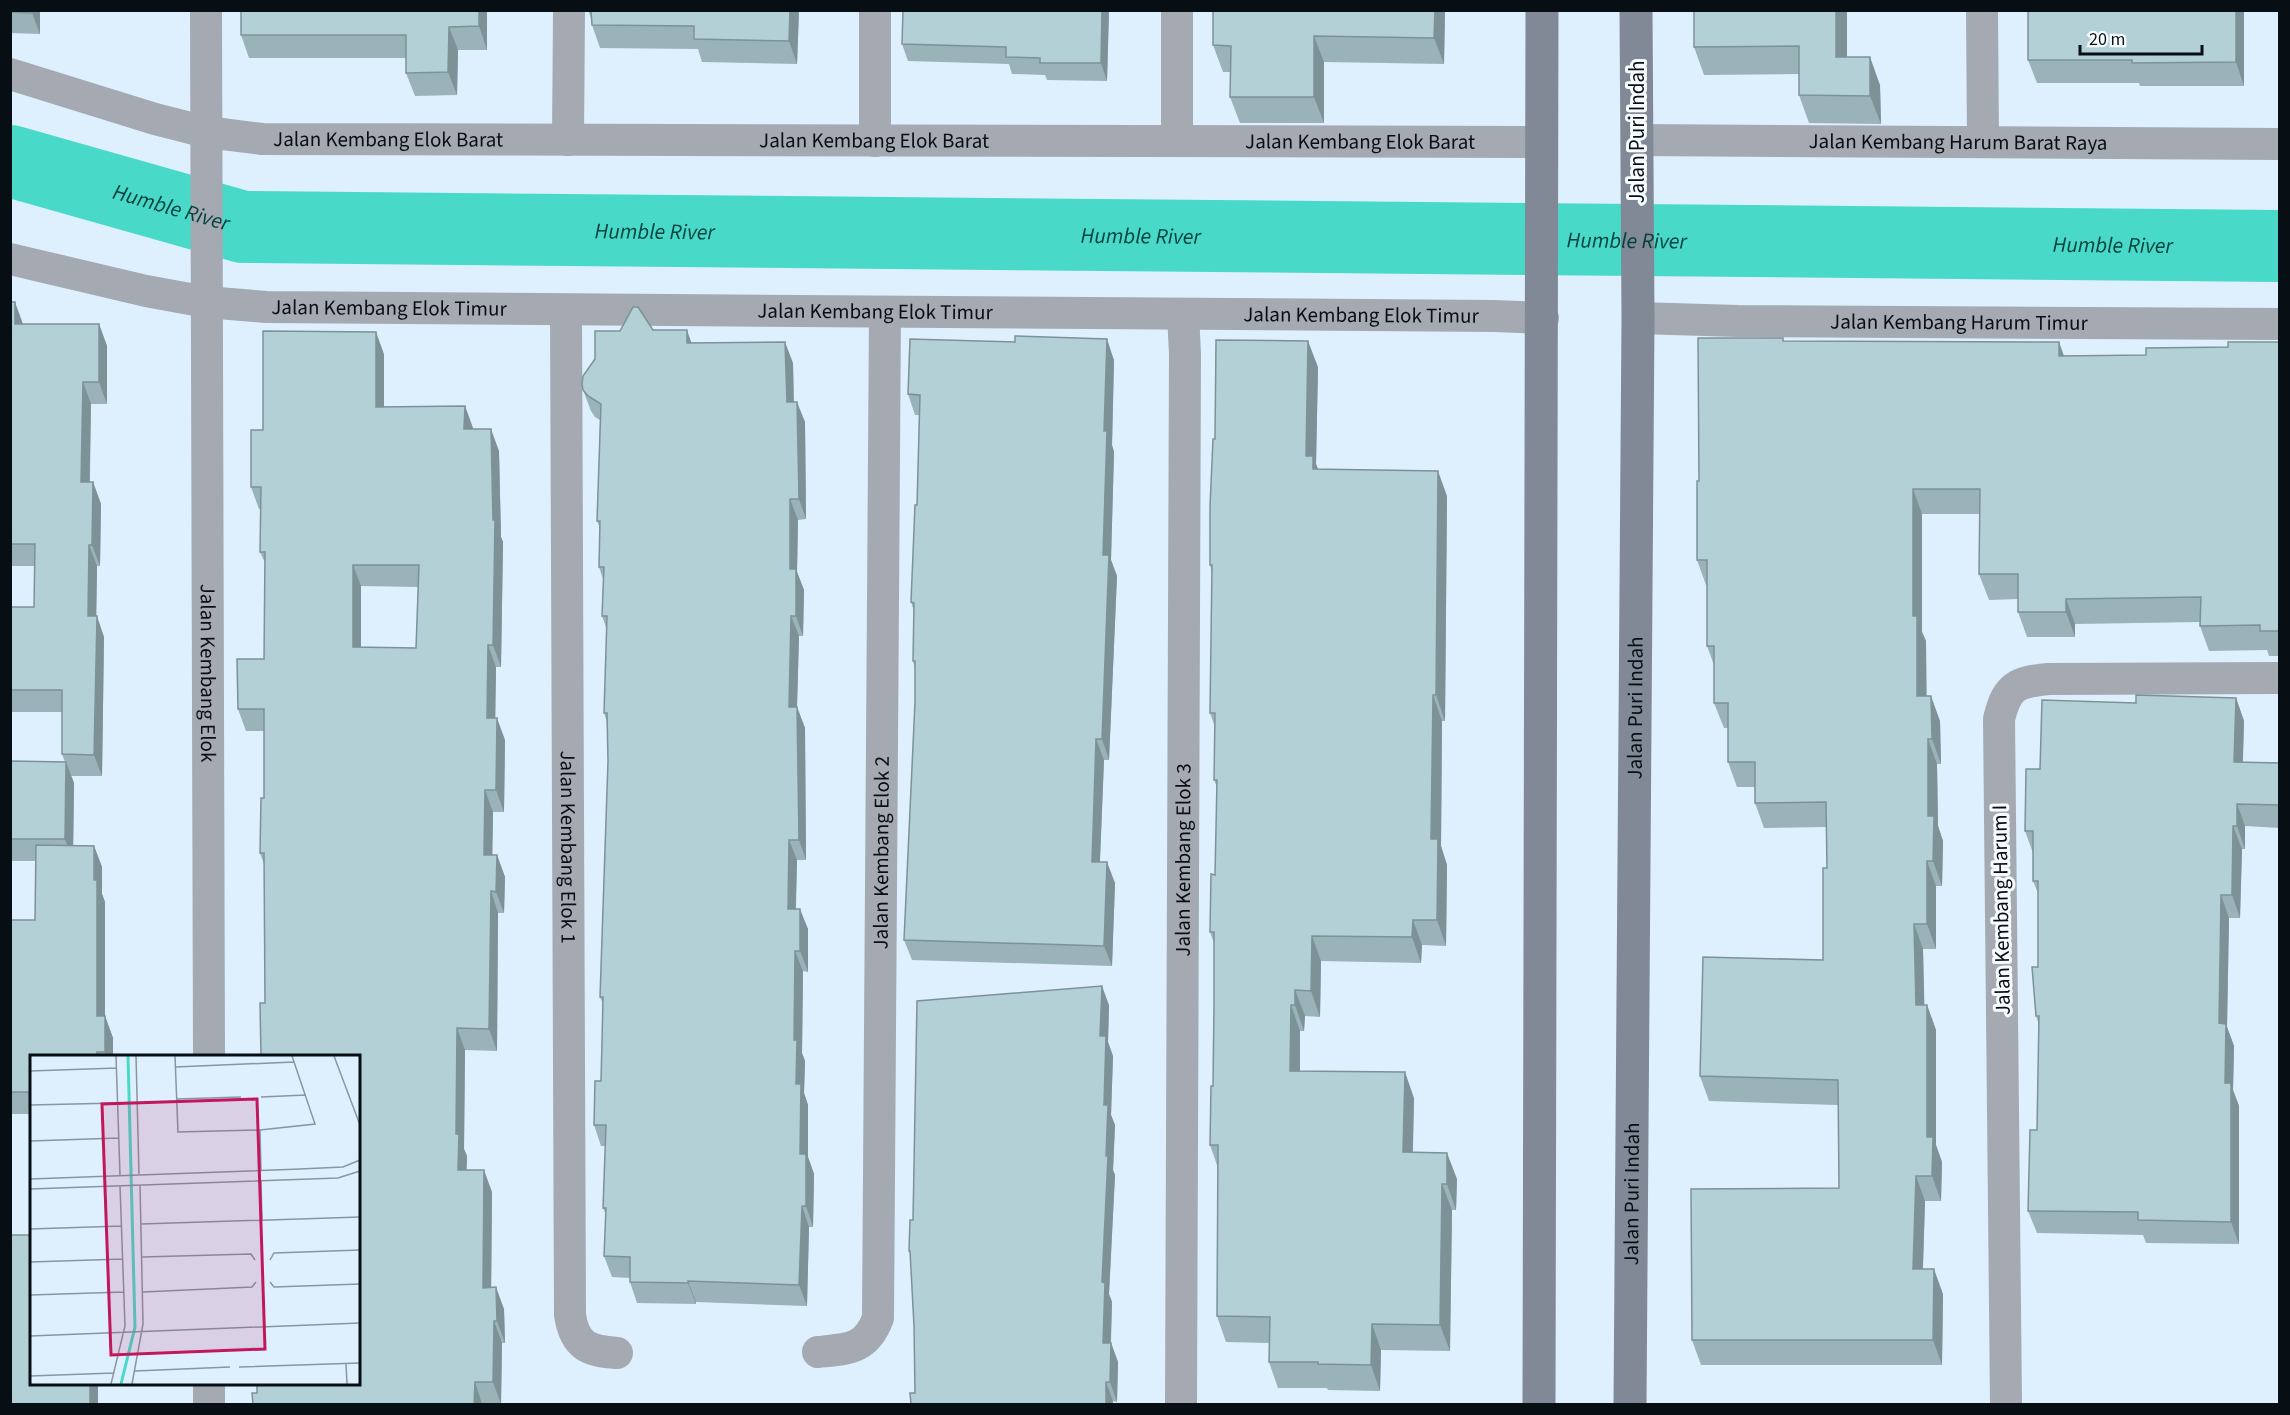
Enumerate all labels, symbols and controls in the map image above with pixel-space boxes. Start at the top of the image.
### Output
scale bar [2080,18,2202,56]
text: 20 m [2089,27,2125,52]
street label: Jalan Puri Indah [1622,61,1652,203]
street label: Jalan Kembang Elok Barat [273,124,503,155]
street label: Jalan Kembang Elok Barat [759,125,989,156]
street label: Jalan Kembang Elok Barat [1245,126,1475,157]
street label: Jalan Kembang Harum Barat Raya [1808,126,2108,158]
water label: Humble River [109,176,235,240]
water label: Humble River [594,215,717,248]
water label: Humble River [1080,220,1203,253]
water label: Humble River [1566,224,1689,257]
water label: Humble River [2052,229,2175,262]
street label: Jalan Kembang Elok Timur [271,292,508,324]
street label: Jalan Kembang Elok Timur [757,296,994,327]
street label: Jalan Kembang Elok Timur [1243,299,1480,331]
street label: Jalan Kembang Harum Timur [1830,307,2089,338]
street label: Jalan Kembang Elok [193,584,223,763]
street label: Jalan Puri Indah [1620,636,1651,780]
street label: Jalan Kembang Elok 1 [553,750,584,944]
street label: Jalan Kembang Elok 2 [866,756,897,949]
street label: Jalan Kembang Elok 3 [1168,763,1198,957]
street label: Jalan Kembang Harum I [1984,805,2018,1015]
inset map [30,1055,360,1385]
street label: Jalan Puri Indah [1616,1122,1647,1266]

